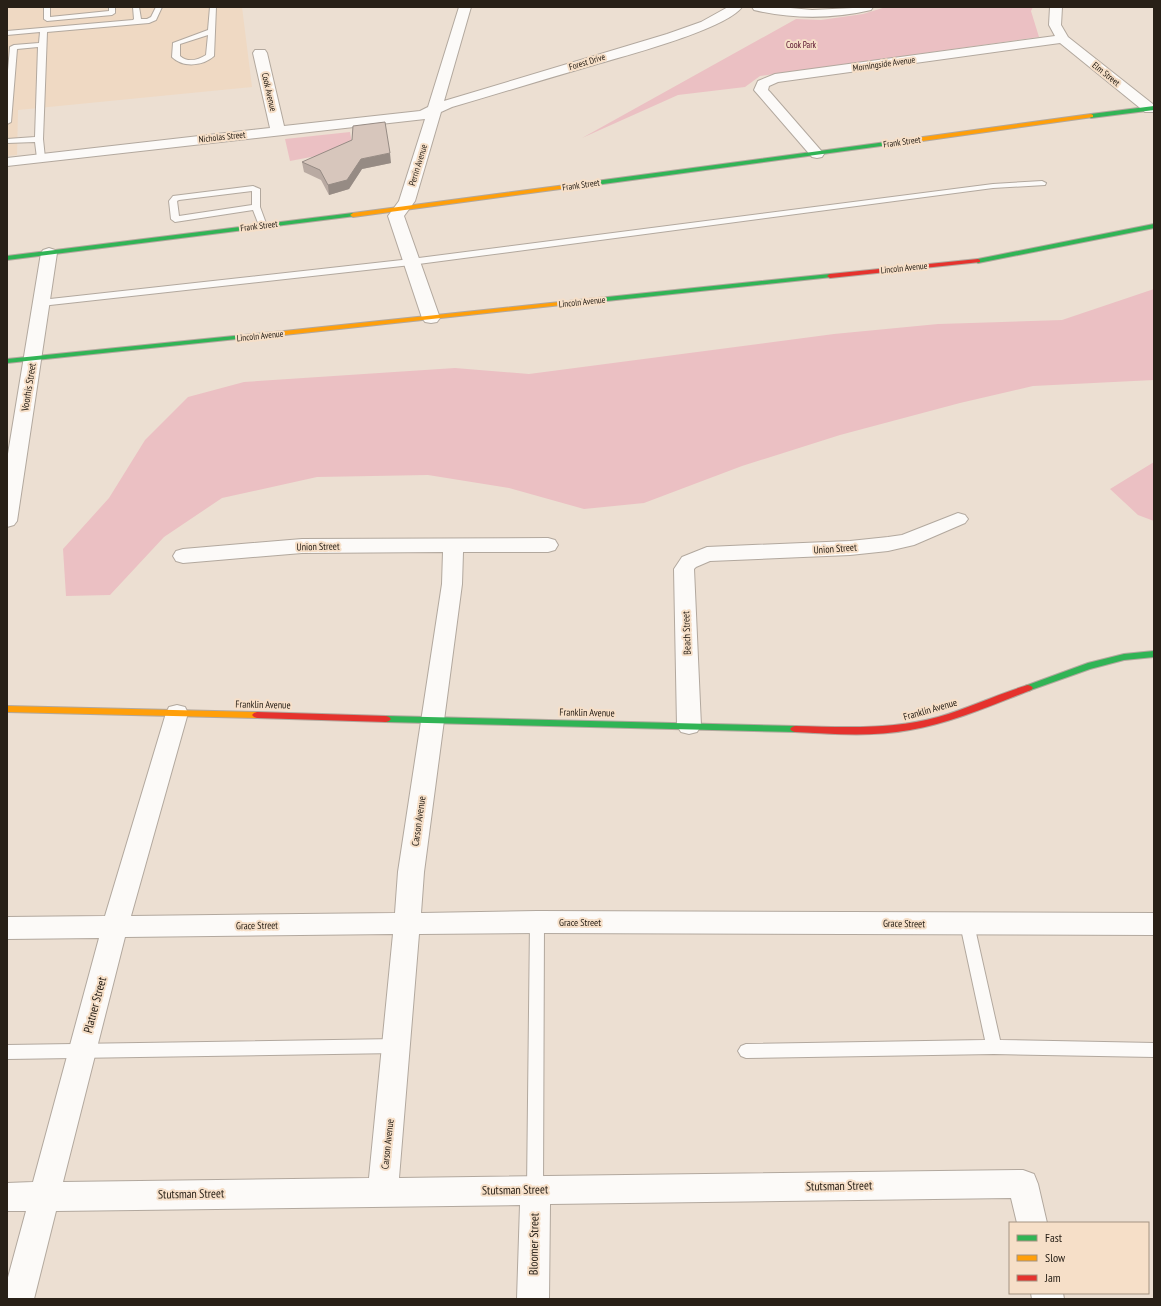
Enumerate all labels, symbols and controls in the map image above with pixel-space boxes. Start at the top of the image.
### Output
park label: Cook Park [786,39,817,50]
street label: Forest Drive [567,51,607,72]
street label: Morningside Avenue [852,54,916,73]
street label: Elm Street [1090,59,1123,88]
street label: Cook Avenue [260,71,279,113]
street label: Nicholas Street [198,129,246,144]
street label: Frank Street [883,133,922,150]
street label: Perrin Avenue [406,143,429,187]
street label: Frank Street [562,176,601,193]
street label: Frank Street [240,218,279,233]
street label: Lincoln Avenue [880,260,928,275]
street label: Lincoln Avenue [558,294,606,309]
street label: Lincoln Avenue [236,328,284,343]
street label: Voorhis Street [18,362,39,413]
street label: Union Street [296,540,340,553]
street label: Union Street [813,540,857,556]
street label: Beach Street [679,611,694,655]
street label: Franklin Avenue [902,696,958,723]
street label: Franklin Avenue [235,698,291,711]
street label: Franklin Avenue [559,706,615,719]
street label: Carson Avenue [409,795,428,847]
street label: Grace Street [559,916,601,929]
street label: Grace Street [883,917,925,930]
street label: Grace Street [236,919,278,932]
street label: Platner Street [80,975,109,1034]
street label: Carson Avenue [378,1118,397,1170]
street label: Stutsman Street [806,1177,873,1194]
street label: Stutsman Street [482,1181,549,1198]
street label: Stutsman Street [158,1185,225,1202]
street label: Bloomer Street [525,1212,542,1275]
legend [1009,1222,1149,1294]
text: Fast [1045,1230,1063,1245]
text: Slow [1045,1250,1066,1265]
text: Jam [1044,1270,1061,1285]

